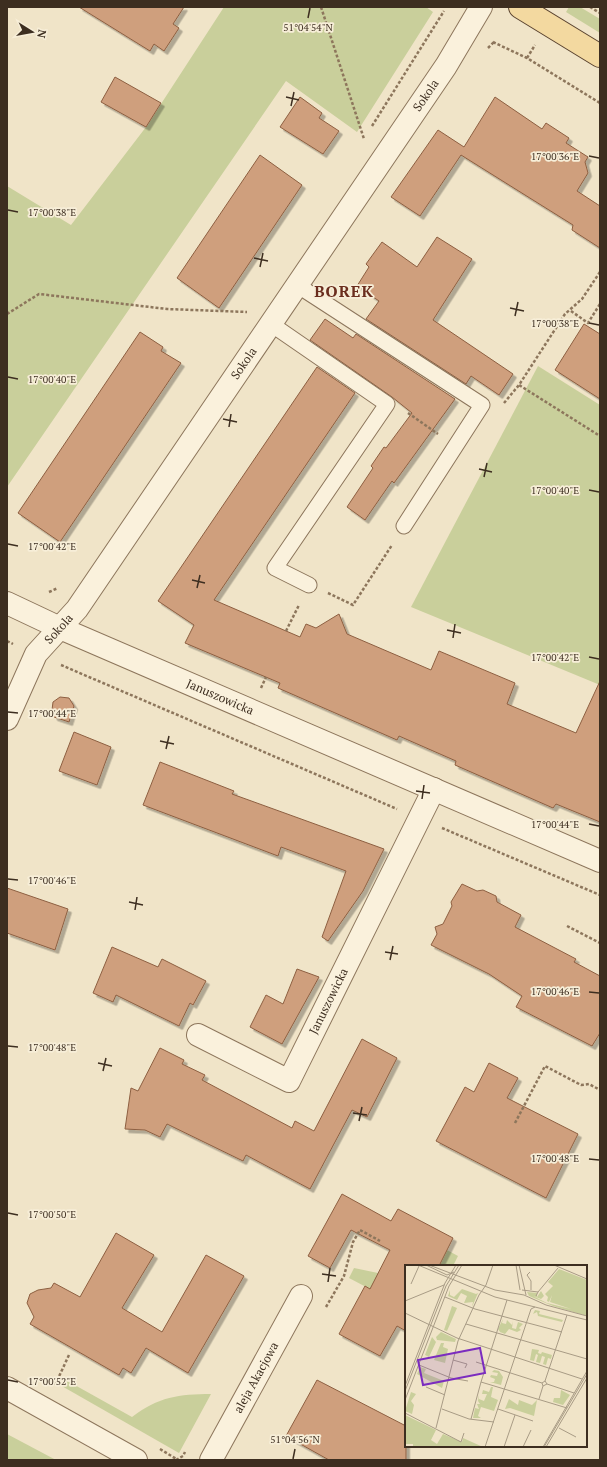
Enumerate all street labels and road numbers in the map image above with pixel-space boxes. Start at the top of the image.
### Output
street label: Sokola [409,76,442,114]
street label: Sokola [227,344,260,382]
street label: Sokola [41,611,76,647]
street label: Januszowicka [184,676,256,718]
street label: Januszowicka [305,966,351,1037]
street label: aleja Akacjowa [230,1339,281,1416]

